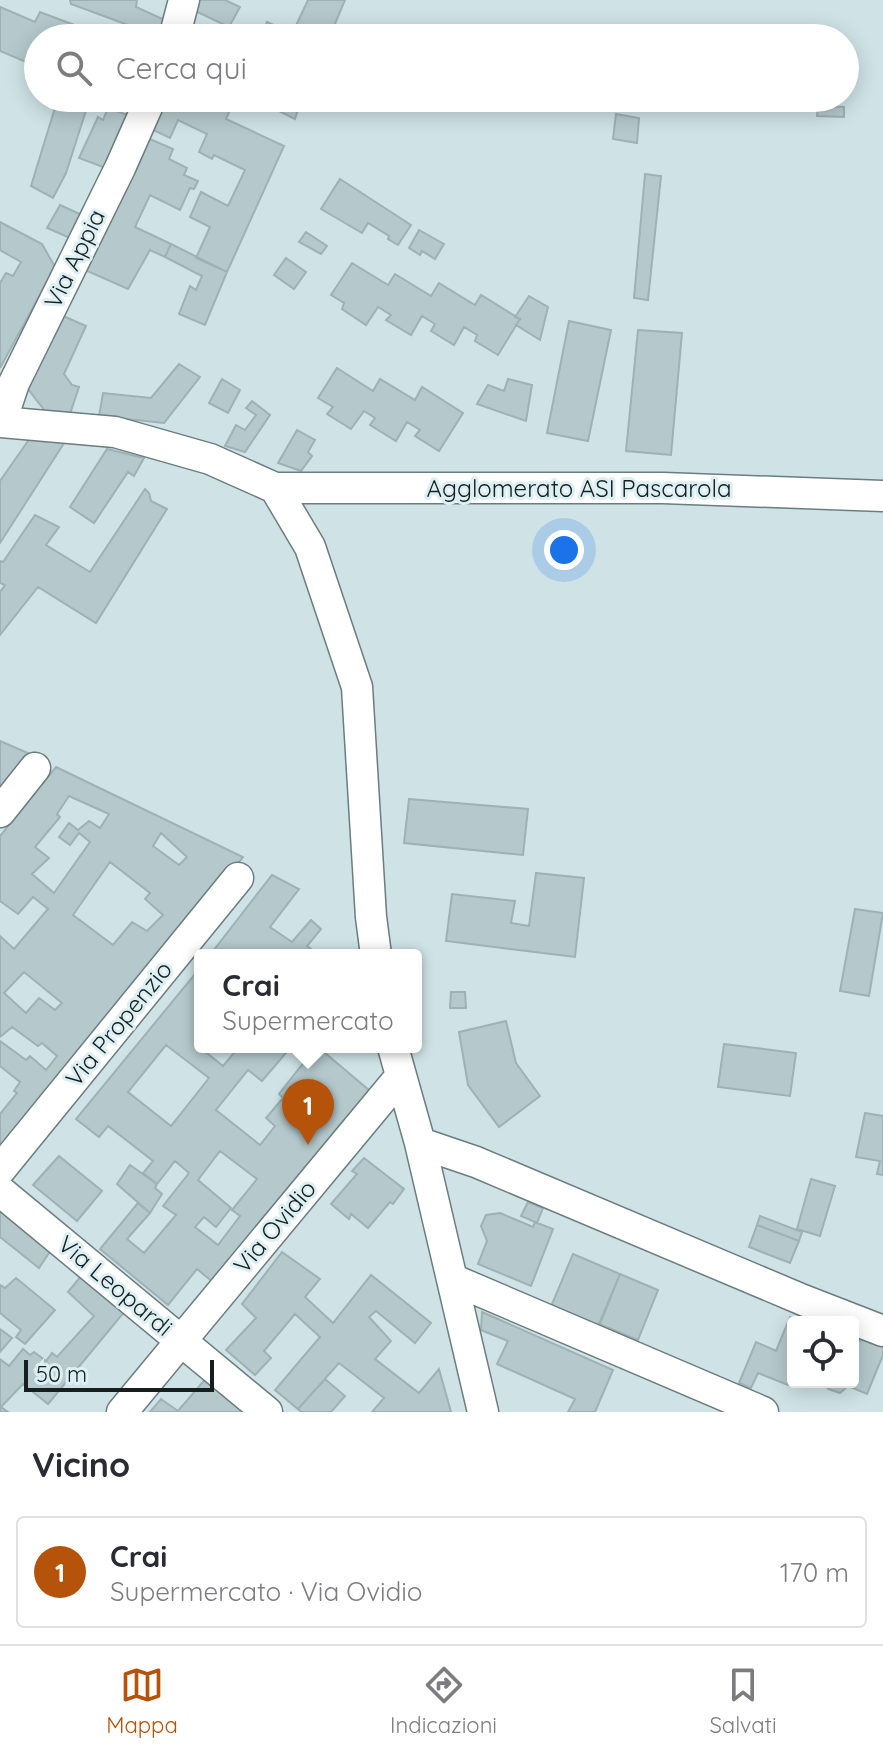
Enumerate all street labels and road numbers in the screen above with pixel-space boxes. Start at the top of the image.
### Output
street label: Via Appia [37,204,111,313]
street label: Agglomerato ASI Pascarola [426,473,732,503]
street label: Via Propenzio [58,955,178,1092]
street label: Via Ovidio [227,1174,322,1279]
street label: Via Leopardi [52,1229,179,1342]

